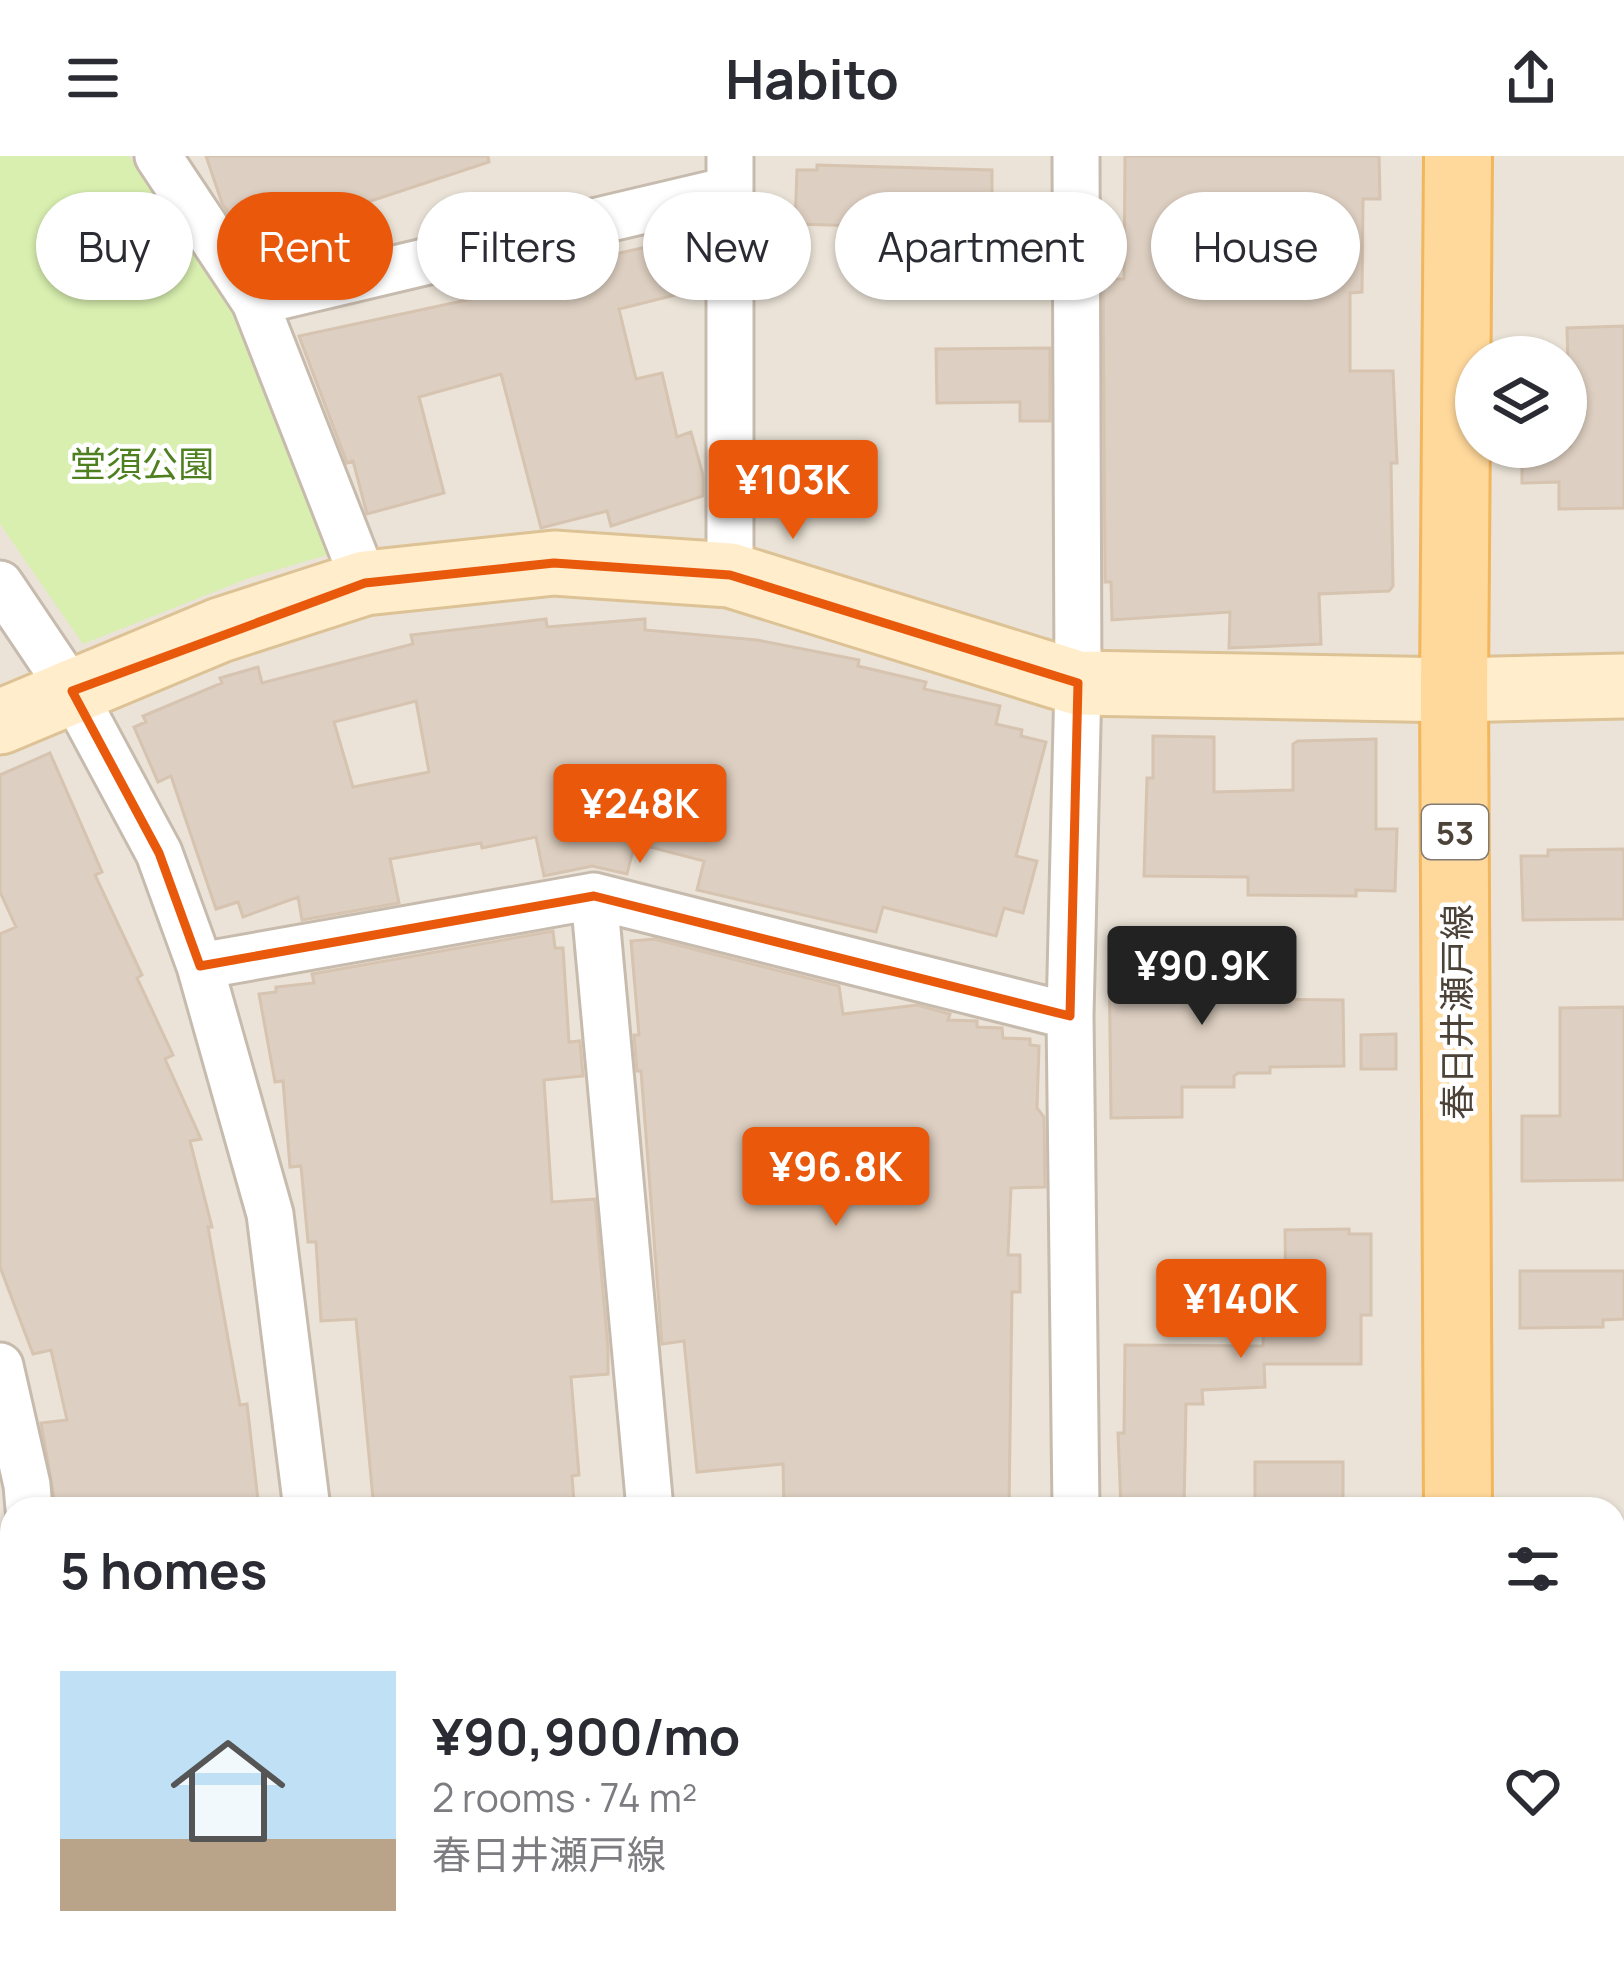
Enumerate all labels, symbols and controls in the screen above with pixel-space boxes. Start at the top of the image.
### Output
text: Habito [725,41,899,115]
icon: menu [60,45,126,111]
icon: share [1498,45,1564,111]
chip: Buy [36,192,193,300]
chip: Rent [217,192,393,300]
chip: Filters [417,192,619,300]
chip: New [643,192,811,300]
chip: Apartment [835,192,1127,300]
chip: House [1151,192,1360,300]
map controls [1455,336,1587,468]
button: layers [1455,336,1587,468]
park label: 堂須公園 [70,439,214,488]
pin: ¥103K [709,440,877,542]
text: ¥103K [736,452,850,506]
pin: ¥248K [556,764,724,866]
text: ¥248K [580,776,700,830]
road number: 53 [1422,805,1488,859]
street label: 春日井瀬戸線 [1432,904,1481,1120]
pin: ¥90.9K [1104,926,1300,1028]
text: ¥90.9K [1134,938,1270,992]
pin: ¥96.8K [738,1127,934,1229]
text: ¥96.8K [769,1139,903,1193]
pin: ¥140K [1157,1259,1325,1361]
text: ¥140K [1183,1271,1299,1325]
text: 5 homes [60,1535,267,1604]
icon: filters [1500,1536,1566,1602]
text: ¥90,900/mo [432,1701,740,1770]
icon: home [156,1719,300,1863]
icon: heart [1500,1758,1566,1824]
text: 2 rooms · 74 m² [432,1770,697,1824]
text: 春日井瀬戸線 [432,1827,666,1881]

